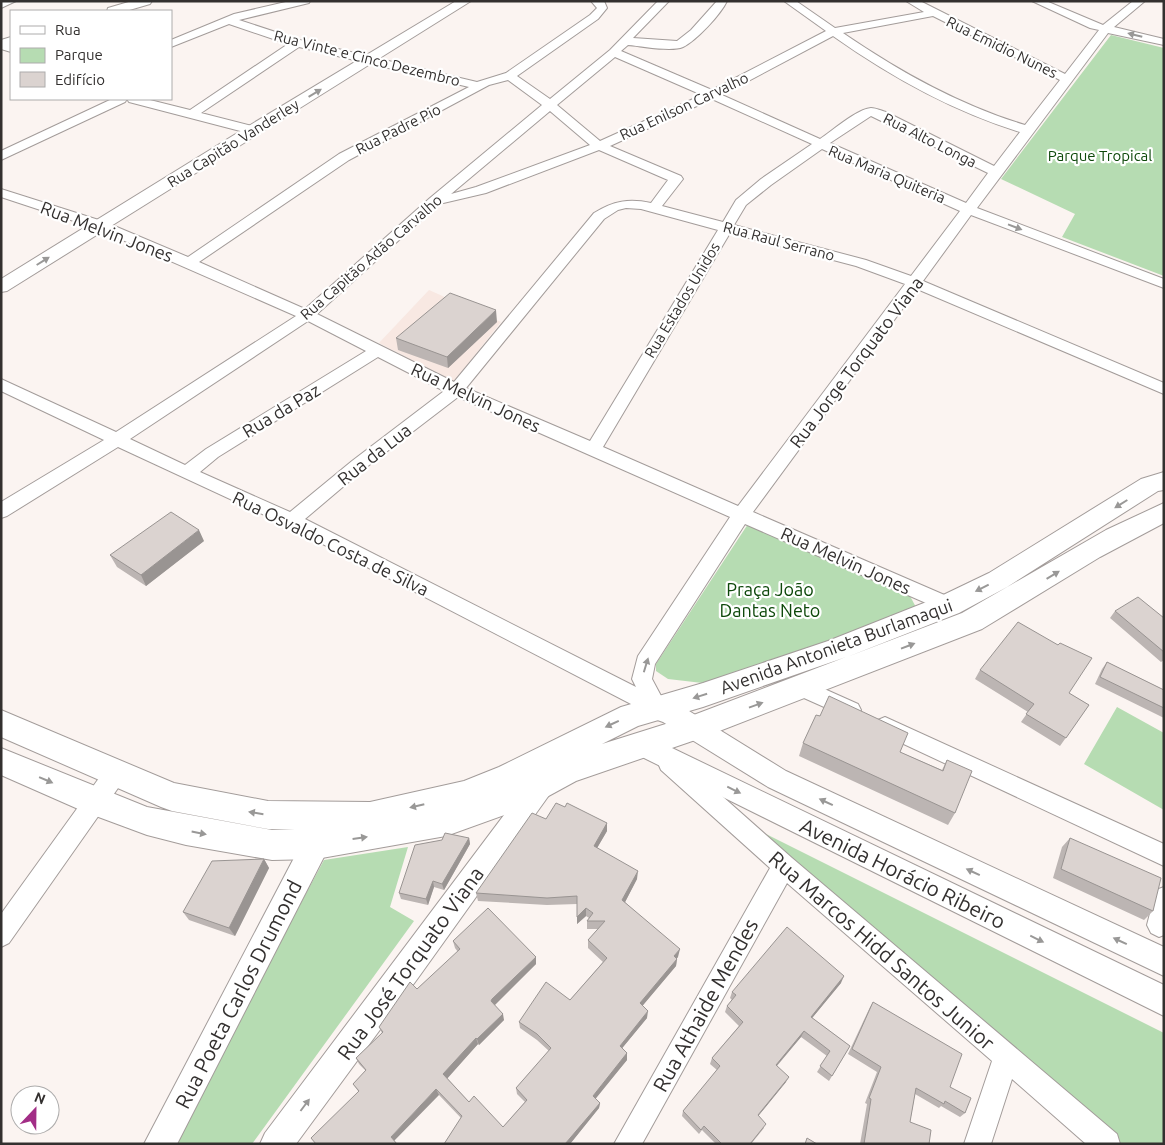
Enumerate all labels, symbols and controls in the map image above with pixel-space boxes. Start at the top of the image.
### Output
legend [10,10,172,100]
street label: Rua Emidio Nunes [944,13,1060,81]
text: Rua [55,21,81,38]
street label: Rua Vinte e Cinco Dezembro [272,27,462,89]
one-way arrow [1127,31,1142,39]
text: Parque [55,46,103,63]
street label: Rua Enilson Carvalho [617,69,751,143]
text: Edifício [55,71,105,88]
one-way arrow [308,88,321,97]
street label: Rua Capitão Vanderley [164,96,302,190]
street label: Rua Padre Pio [353,100,443,158]
street label: Rua Alto Longa [881,109,979,171]
street label: Rua Maria Quiteria [826,142,948,206]
park label: Parque Tropical [1048,147,1152,164]
street label: Rua Capitão Adão Carvalho [297,191,445,323]
street label: Rua Melvin Jones [38,197,176,266]
street label: Rua Raul Serrano [721,218,837,264]
one-way arrow [1008,223,1023,231]
street label: Rua Estados Unidos [641,239,723,361]
one-way arrow [36,256,49,266]
street label: Rua Jorge Torquato Viana [785,273,927,451]
street label: Rua Melvin Jones [408,358,544,436]
street label: Rua da Paz [239,379,323,441]
street label: Rua da Lua [333,419,415,489]
street label: Rua Osvaldo Costa de Silva [230,487,432,599]
one-way arrow [1114,499,1127,508]
street label: Rua Melvin Jones [778,522,914,598]
one-way arrow [1047,570,1060,579]
park label: Praça João Dantas Neto [720,579,820,620]
one-way arrow [975,584,989,592]
street label: Avenida Antonieta Burlamaqui [717,595,955,697]
one-way arrow [901,642,916,650]
one-way arrow [642,657,650,672]
one-way arrow [692,692,707,700]
one-way arrow [749,701,764,708]
one-way arrow [605,721,619,729]
one-way arrow [39,777,53,785]
one-way arrow [727,786,741,794]
one-way arrow [819,798,833,806]
one-way arrow [408,802,424,810]
one-way arrow [247,808,263,816]
street label: Avenida Horácio Ribeiro [797,813,1009,933]
one-way arrow [191,829,207,837]
one-way arrow [352,834,368,842]
street label: Rua Marcos Hidd Santos Junior [764,846,1000,1054]
street label: Rua José Torquato Viana [332,862,488,1064]
one-way arrow [966,867,980,875]
street label: Rua Poeta Carlos Drumond [170,876,306,1112]
street label: Rua Athaide Mendes [647,914,763,1096]
one-way arrow [1030,935,1044,943]
one-way arrow [1113,937,1127,945]
north arrow [10,1085,60,1135]
text: N [32,1089,48,1107]
one-way arrow [300,1099,311,1112]

